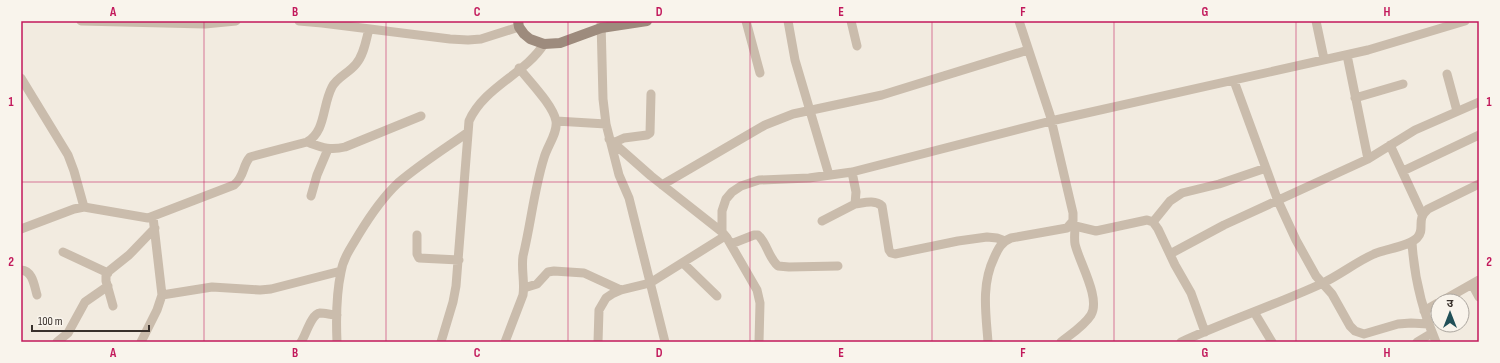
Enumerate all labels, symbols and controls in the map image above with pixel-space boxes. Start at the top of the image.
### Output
text: A [109,4,117,20]
text: B [292,4,298,20]
text: C [474,4,481,20]
text: D [656,4,663,20]
text: E [838,4,844,20]
text: F [1020,4,1026,20]
text: G [1202,4,1209,20]
text: H [1384,4,1391,20]
text: 1 [8,94,14,110]
text: 1 [1486,94,1492,110]
text: 2 [8,254,14,270]
text: 2 [1486,254,1492,270]
north arrow [1430,293,1470,333]
text: उ [1447,297,1454,310]
scale bar [32,307,149,333]
text: 100 m [38,314,63,329]
text: A [109,345,117,361]
text: B [292,345,298,361]
text: C [474,345,481,361]
text: D [656,345,663,361]
text: E [838,345,844,361]
text: F [1020,345,1026,361]
text: G [1202,345,1209,361]
text: H [1384,345,1391,361]

